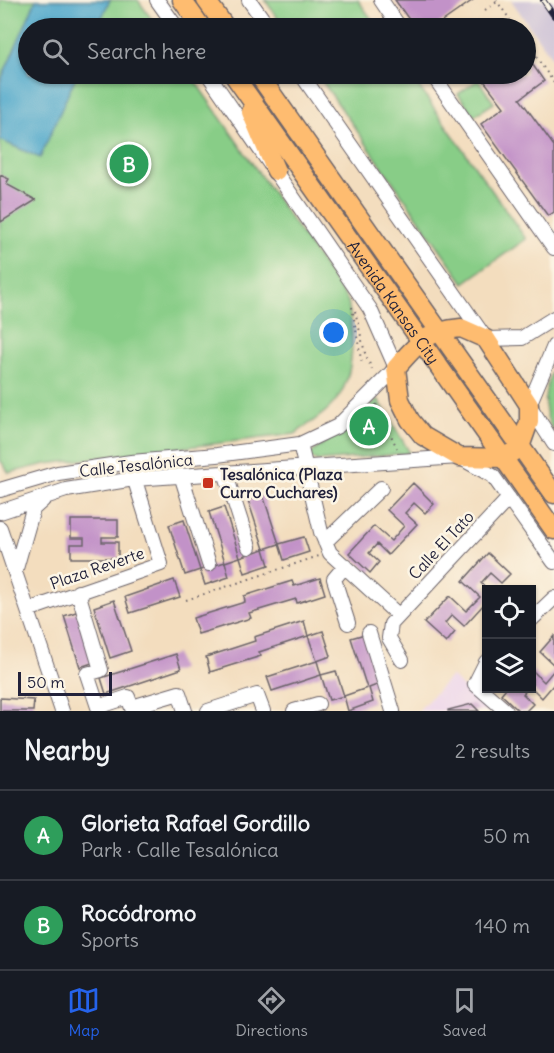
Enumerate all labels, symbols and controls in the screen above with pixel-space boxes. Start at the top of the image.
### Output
search box [18,18,536,84]
icon: search [39,35,72,68]
text: Search here [87,37,206,65]
pin: B [110,142,148,186]
street label: Avenida Kansas City [343,237,444,368]
your location [319,318,348,347]
pin: A [350,404,388,448]
street label: Calle Tesalónica [78,449,194,481]
place label: Tesalónica (Plaza Curro Cuchares) [220,464,343,503]
marker: Tesalónica (Plaza Curro Cuchares) [201,476,215,490]
street label: Calle El Tato [404,506,478,584]
street label: Plaza Reverte [47,543,147,593]
map controls [482,585,536,693]
button: locate [482,585,536,639]
button: layers [482,639,536,693]
scale bar [18,669,112,696]
text: 50 m [27,672,65,692]
text: Nearby [24,734,110,767]
text: 2 results [455,738,530,763]
text: Glorieta Rafael Gordillo [81,809,310,837]
text: A [37,823,50,848]
text: 50 m [483,823,530,848]
text: Park · Calle Tesalónica [81,837,279,862]
text: Rocódromo [81,899,196,927]
text: B [37,913,50,938]
text: 140 m [475,913,530,938]
text: Sports [81,927,139,952]
tab: Map [67,984,100,1040]
tab: Directions [235,984,308,1040]
tab: Saved [443,984,487,1040]

